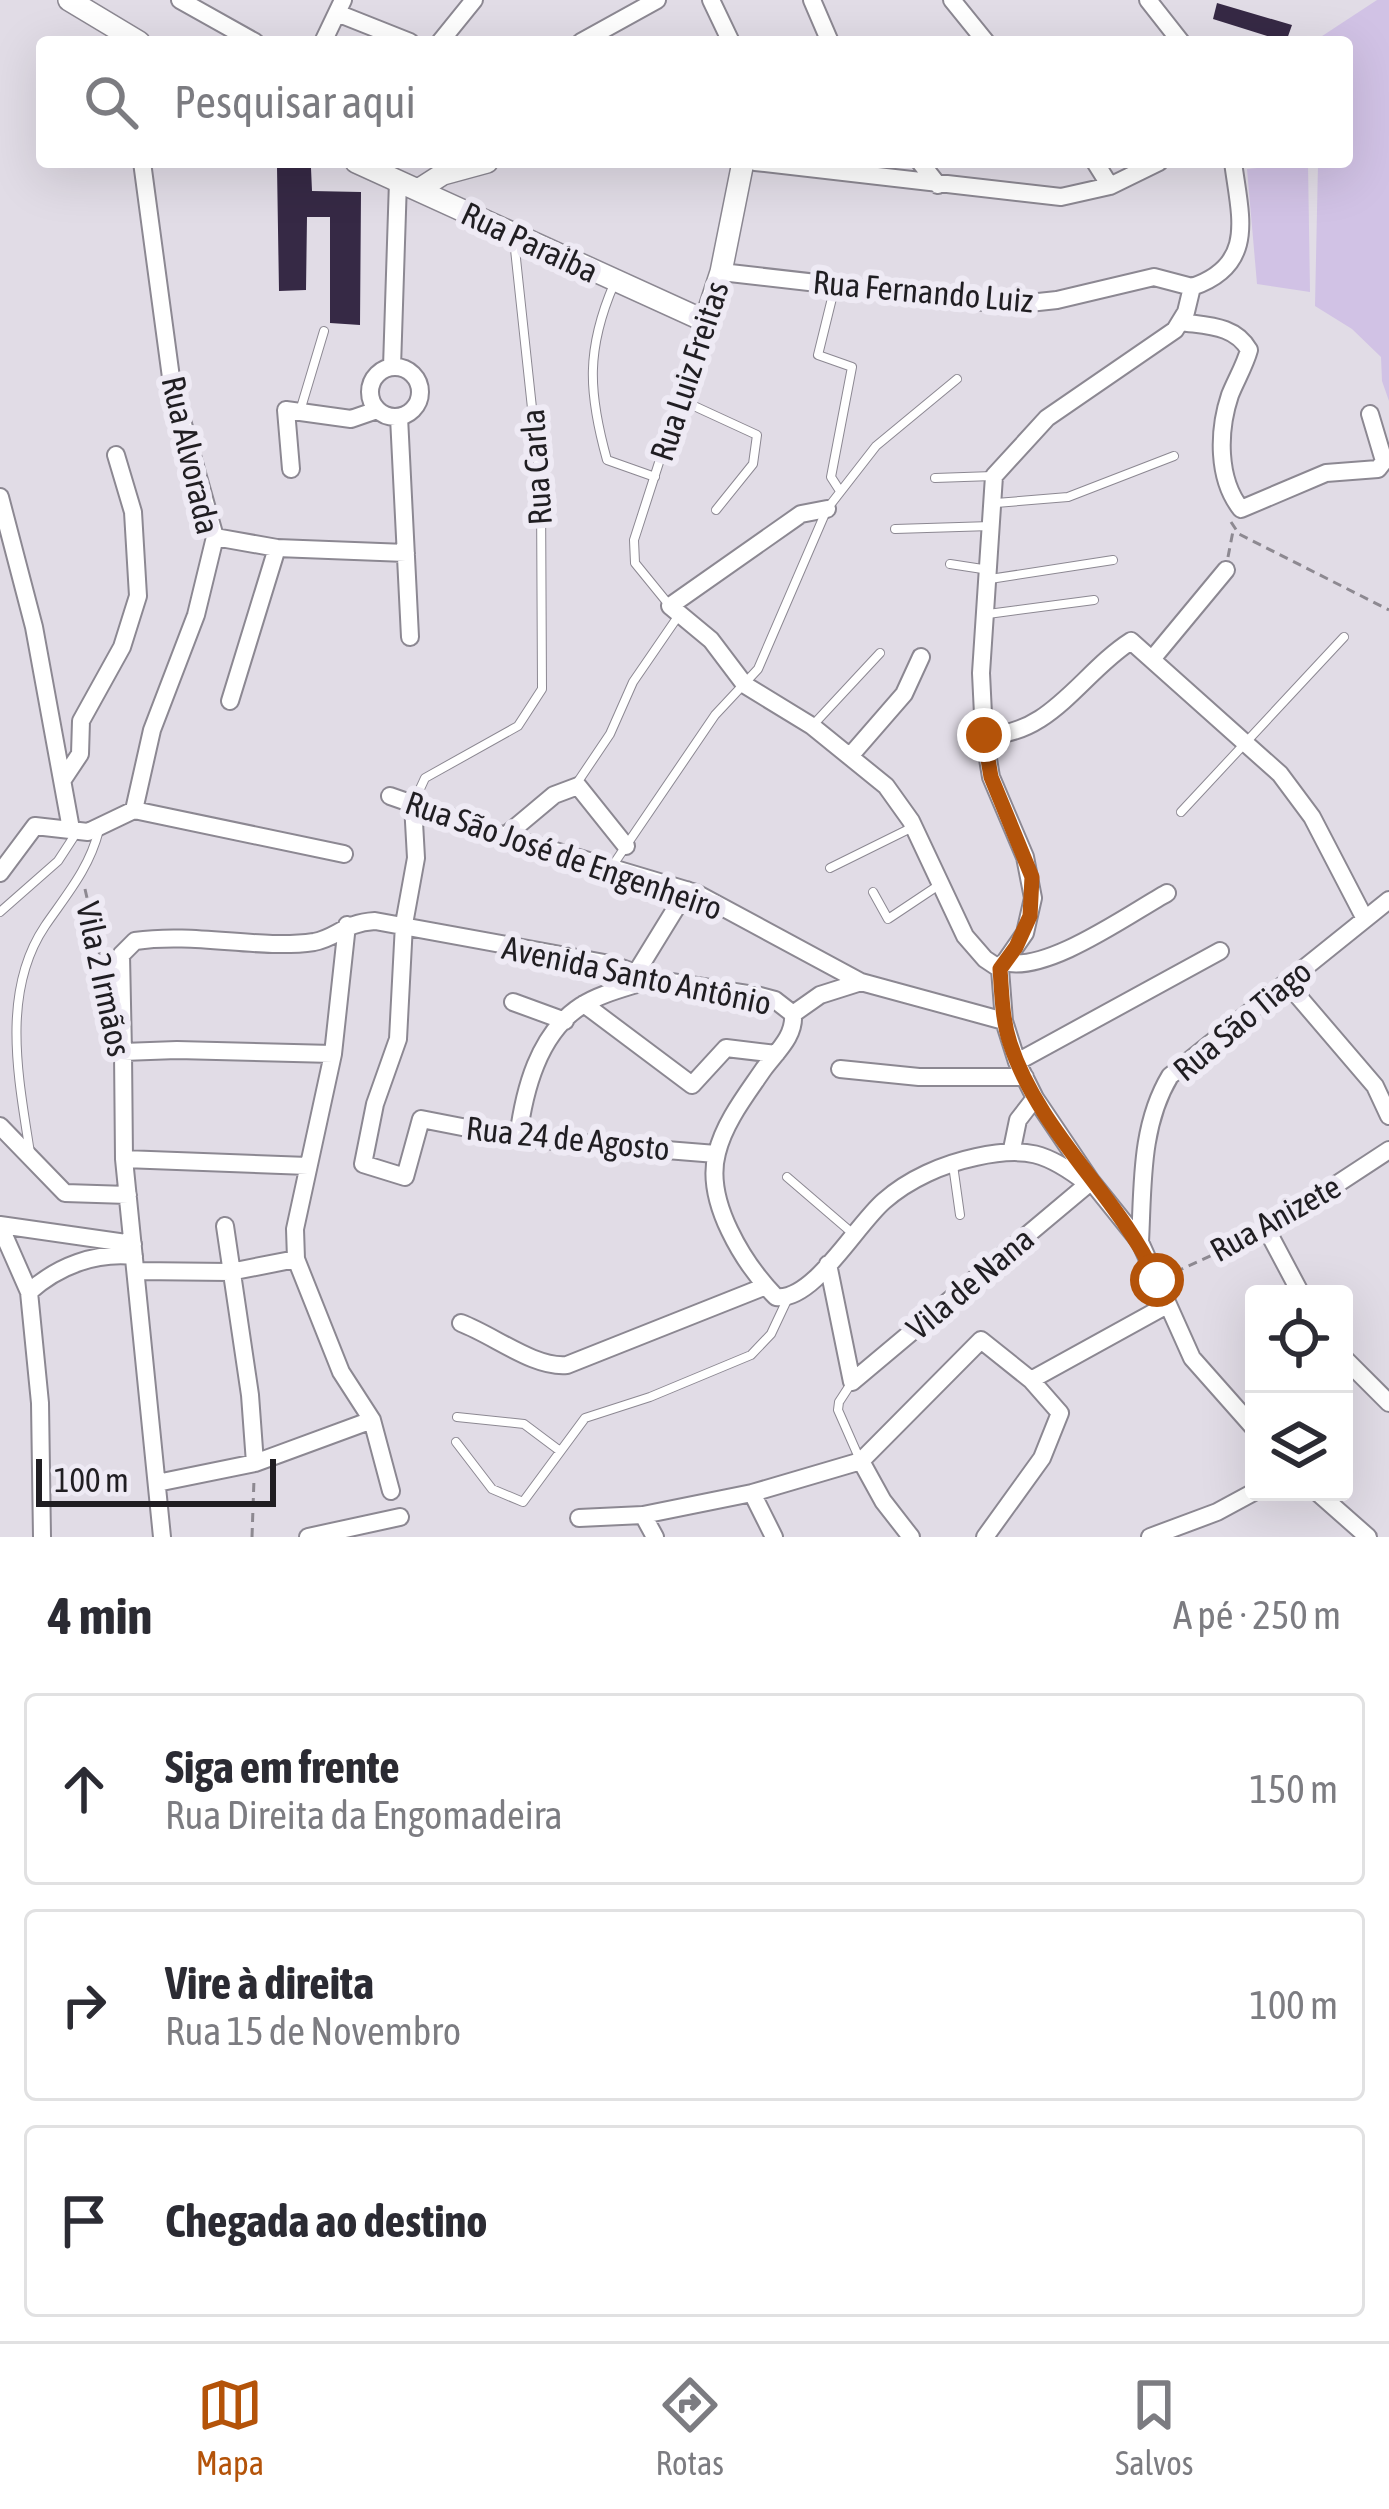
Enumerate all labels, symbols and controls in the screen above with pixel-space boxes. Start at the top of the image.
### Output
search box [36,36,1353,168]
icon: search [78,69,144,135]
text: Pesquisar aqui [174,76,416,128]
street label: Rua Paraiba [456,194,604,290]
street label: Rua Fernando Luiz [811,262,1035,320]
street label: Rua Luiz Freitas [642,276,736,466]
street label: Rua Alvorada [154,372,228,538]
street label: Rua Carla [513,408,559,526]
route end [957,708,1011,762]
street label: Rua São José de Engenheiro [401,783,727,927]
street label: Vila 2 Irmãos [69,898,139,1060]
street label: Avenida Santo Antônio [499,928,775,1022]
street label: Rua São Tiago [1166,952,1318,1088]
street label: Rua 24 de Agosto [464,1108,672,1168]
street label: Rua Anizete [1203,1167,1347,1269]
street label: Vila de Nana [899,1219,1041,1347]
route start [1130,1253,1184,1307]
map controls [1245,1285,1353,1501]
button: locate [1245,1285,1353,1393]
button: layers [1245,1393,1353,1501]
scale bar [36,1453,276,1506]
text: 100 m [54,1461,129,1499]
text: 4 min [48,1586,152,1645]
text: A pé · 250 m [1173,1593,1341,1637]
text: Siga em frente [165,1741,400,1793]
icon: ahead [51,1756,117,1822]
text: 150 m [1250,1767,1338,1811]
text: Rua Direita da Engomadeira [165,1793,563,1837]
text: Vire à direita [165,1957,374,2009]
icon: right [51,1972,117,2038]
text: 100 m [1250,1983,1338,2027]
text: Rua 15 de Novembro [165,2009,461,2053]
icon: arrive [51,2188,117,2254]
text: Chegada ao destino [165,2195,487,2247]
tab: Mapa [196,2372,264,2482]
tab: Rotas [655,2372,724,2482]
tab: Salvos [1115,2372,1193,2482]

